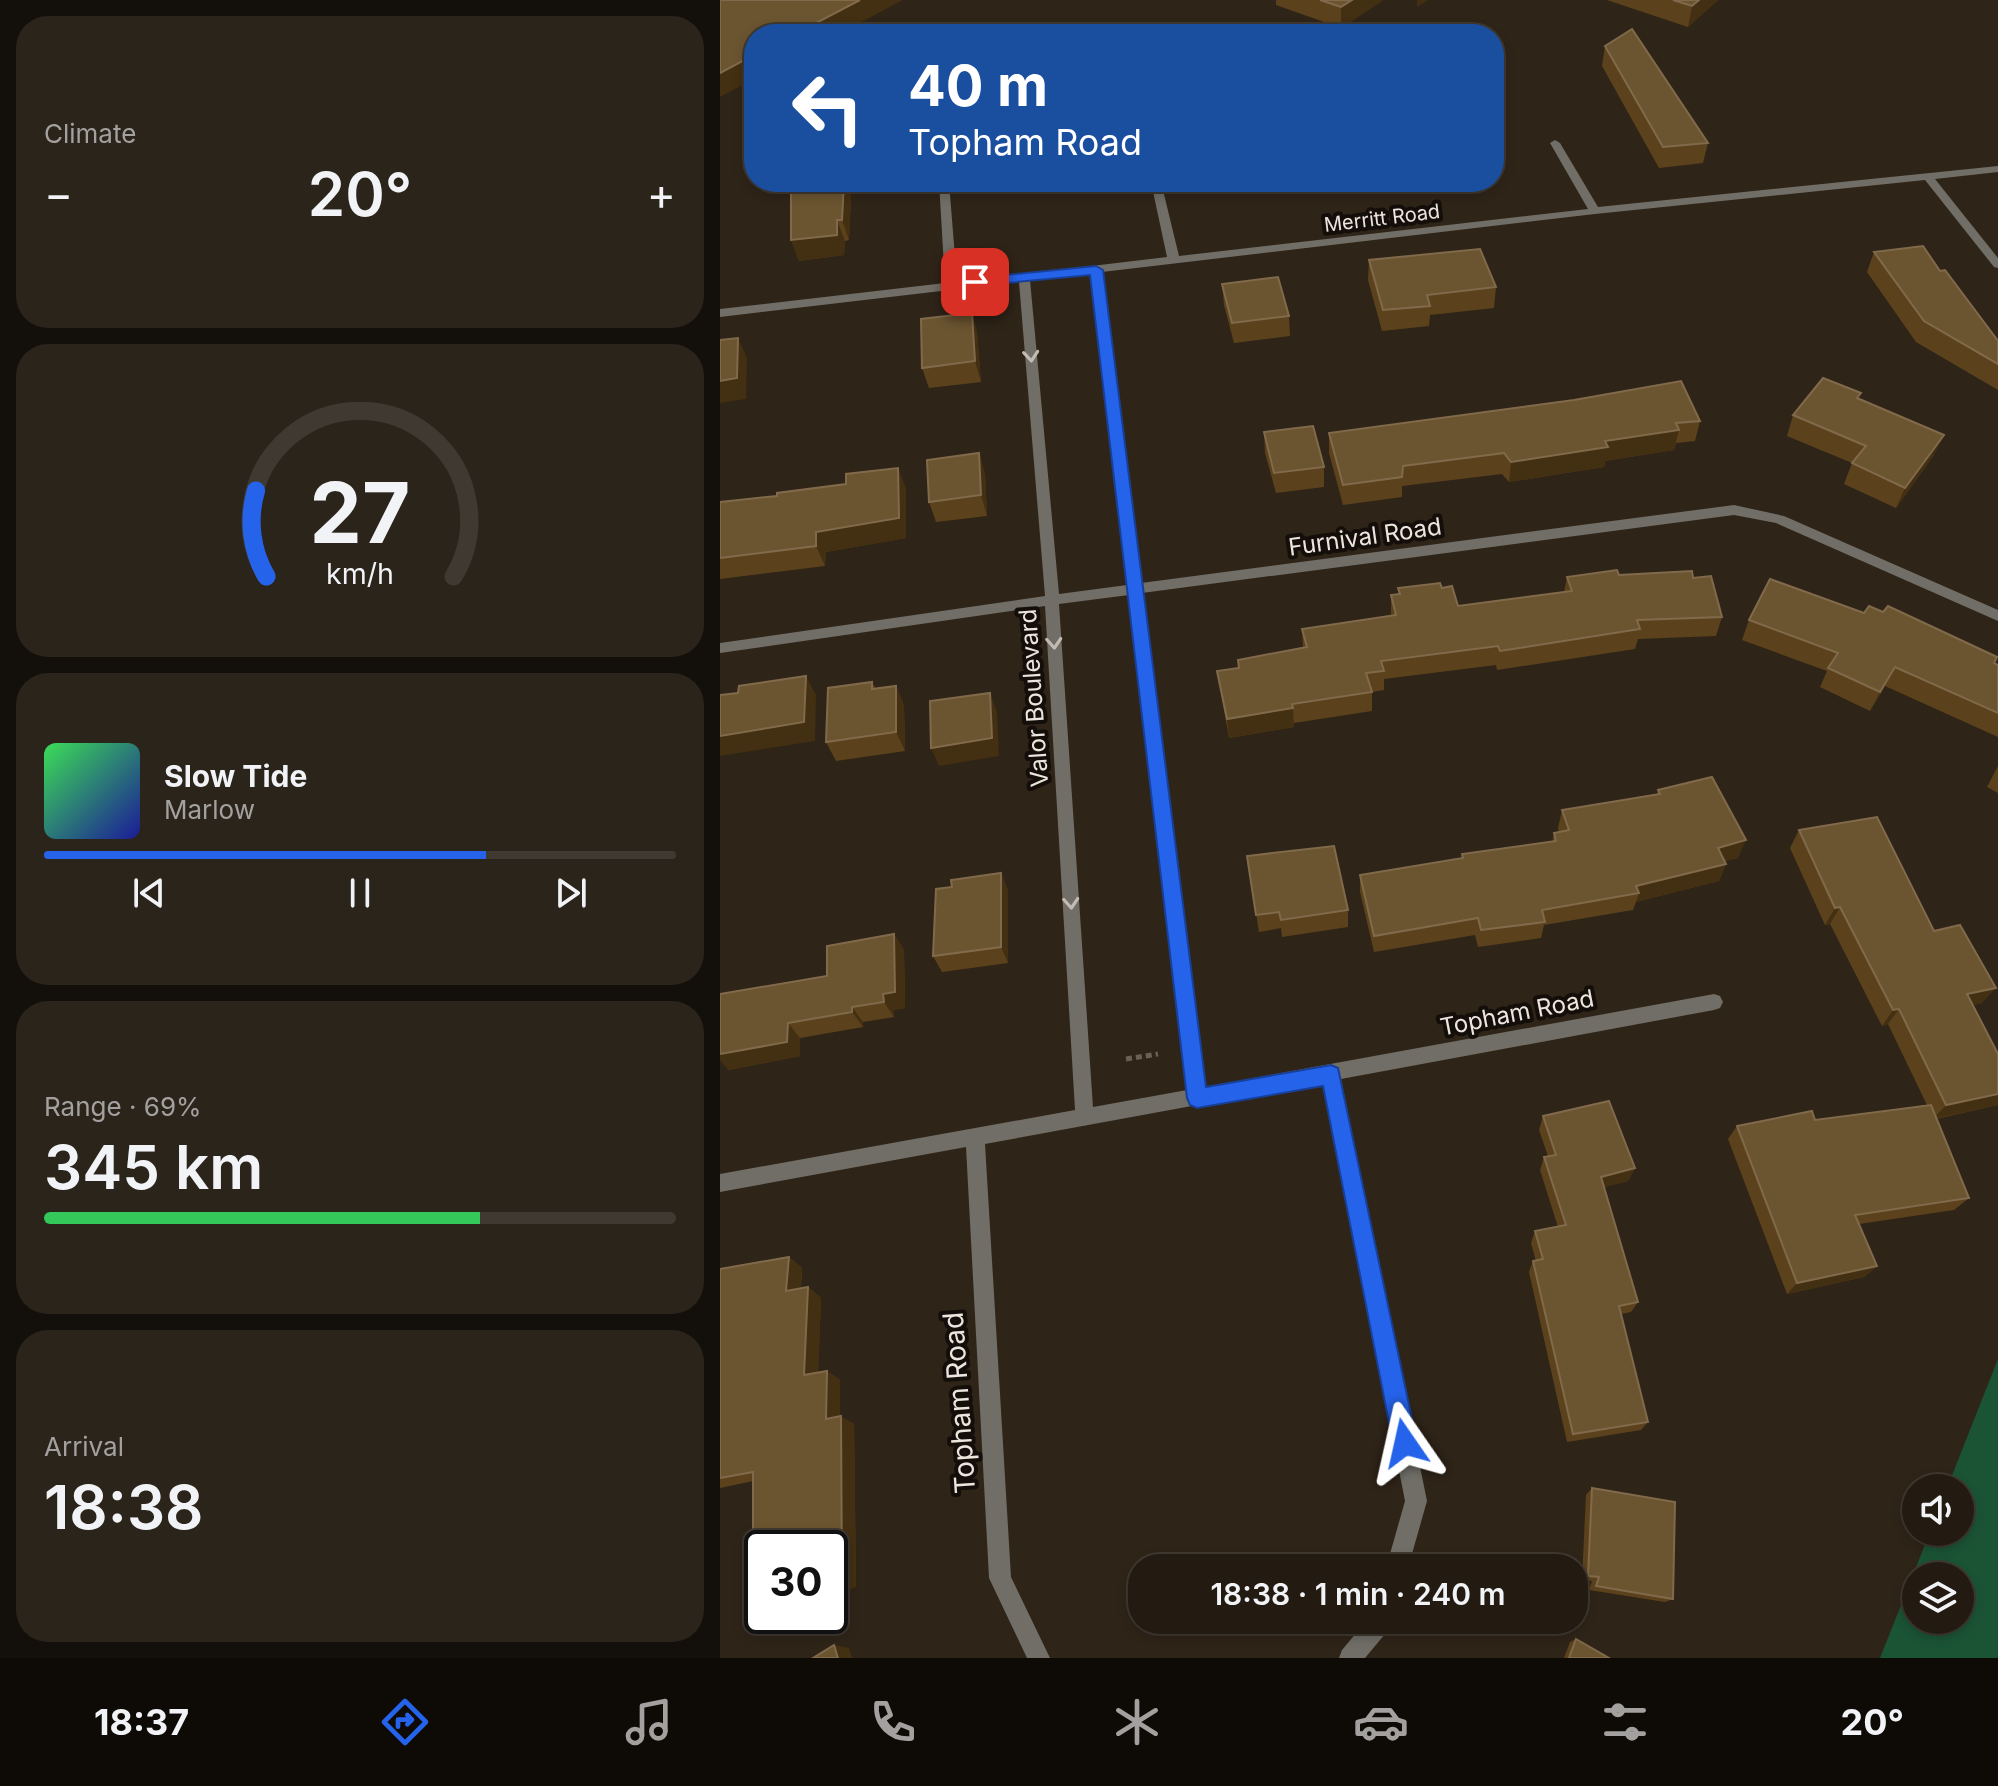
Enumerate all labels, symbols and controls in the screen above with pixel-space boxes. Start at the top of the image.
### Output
text: 40 m [908,52,1048,120]
icon: left [776,56,880,160]
text: Climate [44,118,136,149]
text: Topham Road [908,120,1142,164]
text: 20° [308,158,412,230]
text: − [44,167,73,221]
text: + [647,167,676,221]
street label: Merritt Road [1323,199,1441,237]
pin [941,248,1009,316]
icon: arrive [953,260,997,304]
one-way arrow [1022,350,1039,363]
text: 27 [310,461,410,562]
street label: Furnival Road [1287,511,1443,562]
text: km/h [326,556,394,591]
street label: Valor Boulevard [1013,608,1054,788]
one-way arrow [1045,637,1062,650]
text: Slow Tide [164,758,307,794]
text: Marlow [164,794,255,825]
icon: previous [127,871,171,915]
icon: pause [338,871,382,915]
icon: next [549,871,593,915]
one-way arrow [1062,897,1079,910]
street label: Topham Road [1438,983,1596,1042]
text: Range · 69% [44,1091,202,1122]
text: 345 km [44,1131,263,1203]
street label: Topham Road [936,1311,982,1495]
position arrow [1363,1401,1447,1485]
text: Arrival [44,1431,124,1462]
text: 18:38 [44,1471,204,1543]
map controls [1902,1474,1974,1634]
button: sound [1902,1474,1974,1546]
speed limit sign: 30 [744,1530,848,1634]
button: layers [1902,1562,1974,1634]
text: 18:38 · 1 min · 240 m [1210,1576,1506,1612]
icon: directions [377,1694,433,1750]
icon: music [621,1694,677,1750]
icon: phone [865,1694,921,1750]
icon: climate [1109,1694,1165,1750]
icon: car [1353,1694,1409,1750]
icon: filters [1597,1694,1653,1750]
text: 18:37 [94,1700,189,1744]
text: 20° [1840,1700,1904,1744]

